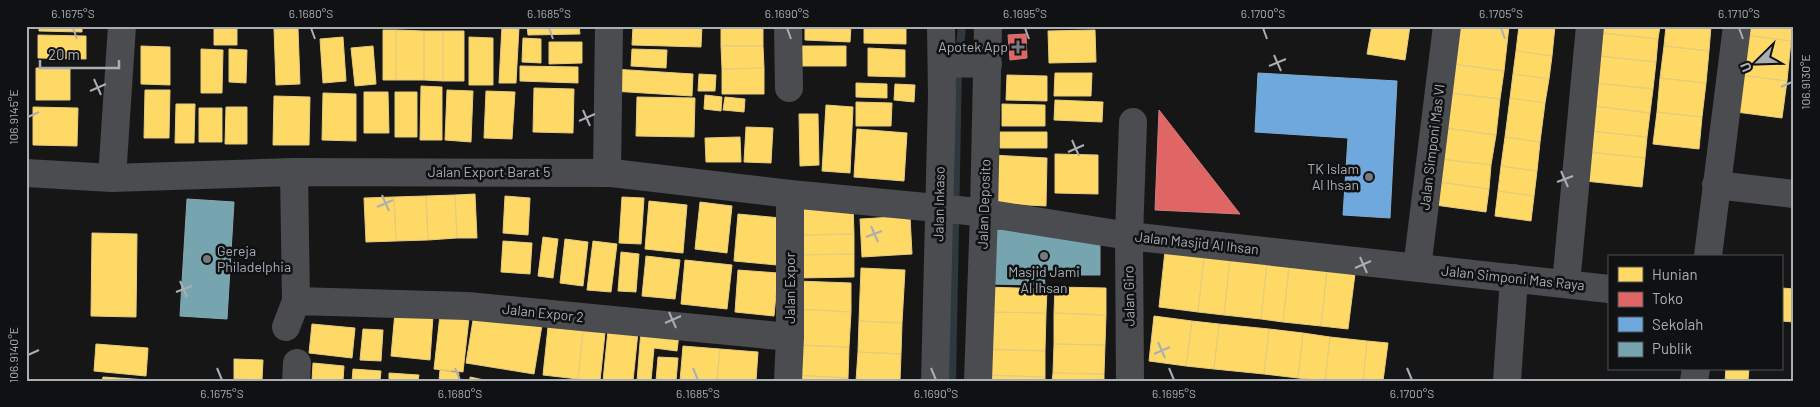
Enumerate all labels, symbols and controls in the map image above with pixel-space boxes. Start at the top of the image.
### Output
text: 6.1675°S [51,6,95,20]
text: 6.1680°S [289,6,333,20]
text: 6.1685°S [527,6,571,20]
text: 6.1690°S [765,6,809,20]
text: 6.1695°S [1003,6,1047,20]
text: 6.1700°S [1241,6,1285,20]
text: 6.1705°S [1479,6,1523,20]
text: 6.1710°S [1718,6,1760,20]
scale bar [40,38,119,70]
place label: Apotek App [938,38,1008,55]
north arrow [1732,38,1782,88]
marker: Apotek App [1012,41,1024,53]
text: 20 m [48,45,80,63]
text: 106.9130°E [1798,54,1812,110]
text: U [1736,60,1755,75]
street label: Jalan Simponi Mas VI [1415,83,1448,211]
text: 106.9145°E [6,89,20,145]
street label: Jalan Deposito [973,159,994,249]
place label: TK Islam Al Ihsan [1307,160,1359,193]
street label: Jalan Export Barat 5 [428,163,550,180]
street label: Jalan Inkaso [929,166,948,242]
marker: TK Islam Al Ihsan [1363,171,1375,183]
street label: Jalan Masjid Al Ihsan [1134,228,1260,257]
place label: Gereja Philadelphia [217,242,291,275]
marker: Masjid Jami Al Ihsan [1038,250,1050,262]
street label: Jalan Expor [781,252,798,324]
marker: Gereja Philadelphia [201,253,213,265]
legend [1608,255,1782,370]
street label: Jalan Simponi Mas Raya [1440,262,1586,293]
place label: Masjid Jami Al Ihsan [1008,263,1080,296]
street label: Jalan Giro [1119,265,1138,327]
text: Hunian [1652,265,1698,283]
text: Toko [1652,289,1683,307]
street label: Jalan Expor 2 [502,300,585,325]
text: Sekolah [1652,315,1703,333]
text: 106.9140°E [6,327,20,383]
text: Publik [1652,339,1692,357]
text: 6.1675°S [200,386,244,400]
text: 6.1680°S [438,386,482,400]
text: 6.1685°S [676,386,720,400]
text: 6.1690°S [914,386,958,400]
text: 6.1695°S [1152,386,1196,400]
text: 6.1700°S [1390,386,1434,400]

